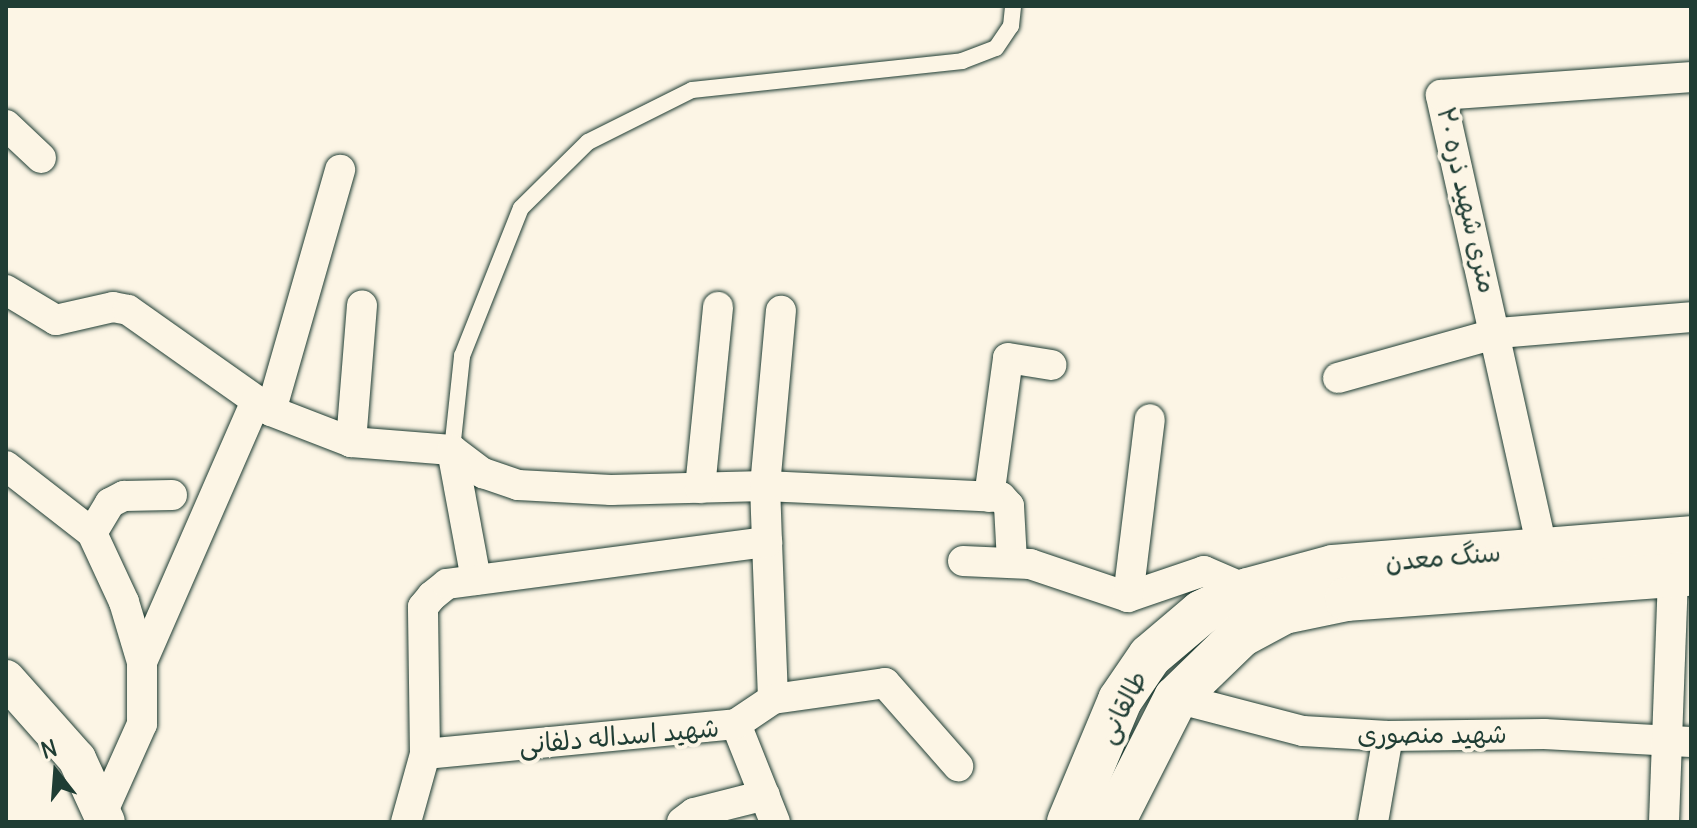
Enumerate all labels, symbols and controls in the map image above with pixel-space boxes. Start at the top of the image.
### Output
street label: ۲۰ متری شهید ذره [1430,104,1504,296]
street label: سنگ معدن [1384,536,1502,578]
street label: طالقانی [1091,666,1153,748]
street label: شهید اسداله دلفانی [518,712,720,760]
street label: شهید منصوری [1357,718,1507,750]
north arrow [16,732,96,812]
text: N [38,733,60,765]

